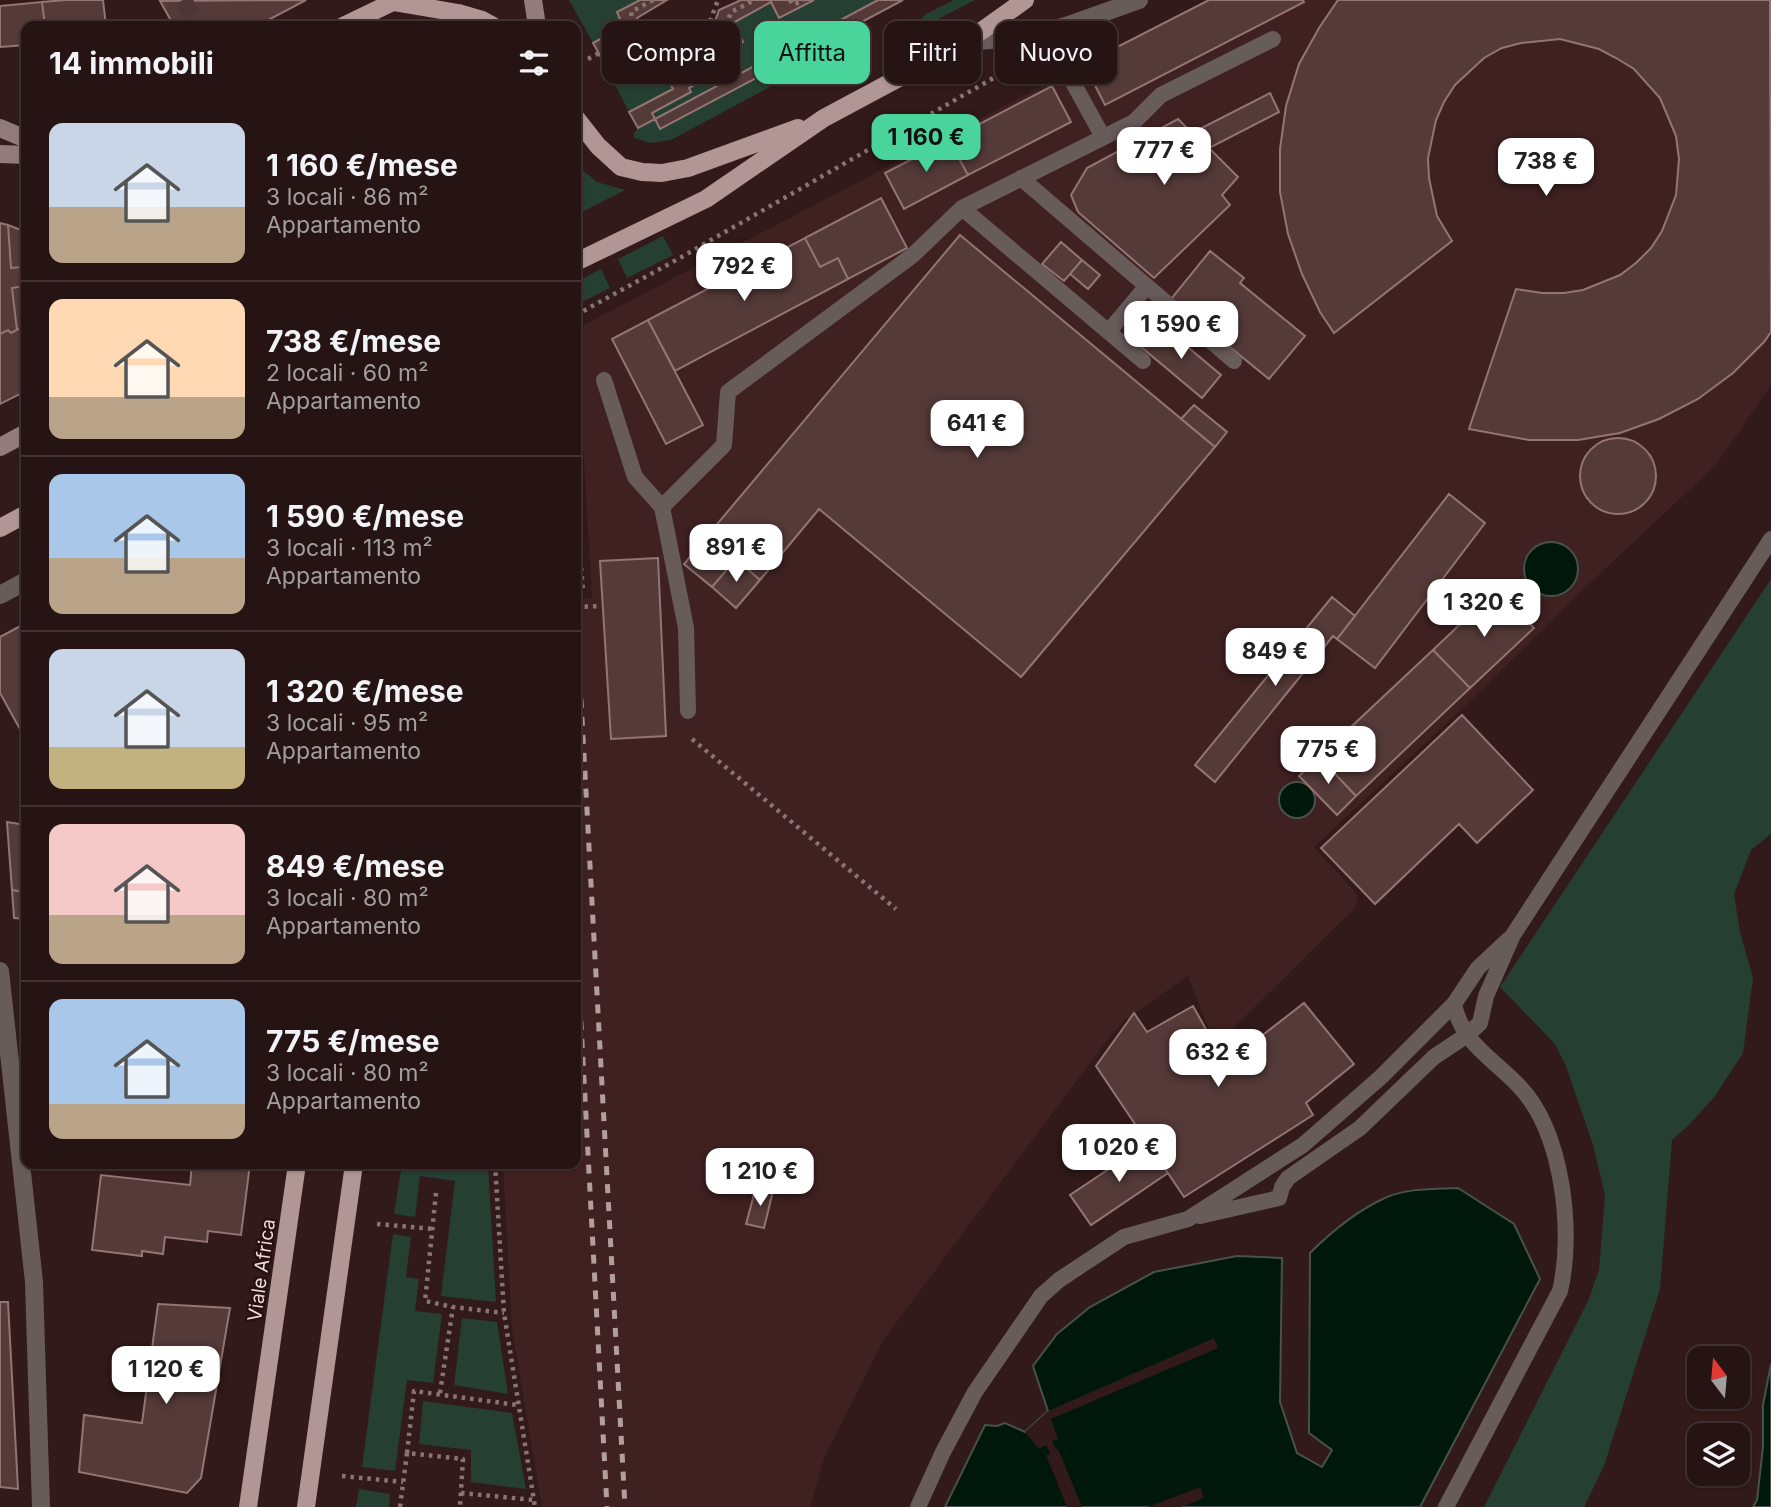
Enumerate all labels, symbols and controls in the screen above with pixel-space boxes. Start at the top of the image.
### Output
chip: Compra [602,21,740,84]
chip: Affitta [754,21,870,84]
chip: Filtri [884,21,981,84]
chip: Nuovo [995,21,1117,84]
icon: filters [515,44,553,82]
text: 14 immobili [49,45,214,81]
pin: 1 160 € [861,114,991,174]
text: 1 160 € [888,123,964,151]
pin: 777 € [1115,128,1213,187]
text: 777 € [1133,136,1195,164]
pin: 738 € [1497,138,1595,198]
text: 1 160 €/mese [266,147,458,183]
text: 738 € [1514,147,1578,175]
icon: home [105,151,189,235]
text: 3 locali · 86 m² [266,183,428,211]
text: Appartamento [266,211,421,239]
pin: 792 € [695,244,793,303]
text: 792 € [712,252,776,280]
pin: 1 590 € [1116,302,1246,361]
text: 1 590 € [1140,310,1222,338]
text: 738 €/mese [266,323,441,359]
icon: home [105,327,189,411]
text: 2 locali · 60 m² [266,359,428,387]
text: Appartamento [266,387,421,415]
pin: 641 € [928,400,1026,460]
text: 641 € [947,409,1007,437]
text: 1 590 €/mese [266,498,464,534]
icon: home [105,502,189,586]
pin: 891 € [687,524,785,584]
text: 891 € [705,533,767,561]
text: 3 locali · 113 m² [266,534,433,562]
text: Appartamento [266,562,421,590]
pin: 1 320 € [1419,580,1549,639]
text: 1 320 € [1443,588,1525,616]
pin: 849 € [1226,628,1324,688]
text: 849 € [1242,637,1308,665]
text: 1 320 €/mese [266,673,464,709]
icon: home [105,677,189,761]
text: 3 locali · 95 m² [266,709,428,737]
pin: 775 € [1279,726,1377,786]
text: 775 € [1297,735,1359,763]
text: Appartamento [266,737,421,765]
text: 849 €/mese [266,848,445,884]
icon: home [105,852,189,936]
text: 3 locali · 80 m² [266,884,429,912]
text: Appartamento [266,912,421,940]
text: 775 €/mese [266,1023,440,1059]
icon: home [105,1027,189,1111]
pin: 632 € [1169,1030,1267,1089]
text: 632 € [1185,1038,1251,1066]
text: 3 locali · 80 m² [266,1059,429,1087]
text: Appartamento [266,1087,421,1115]
pin: 1 020 € [1054,1124,1184,1184]
text: 1 020 € [1078,1133,1160,1161]
pin: 1 210 € [695,1148,825,1208]
text: 1 210 € [722,1157,798,1185]
street label: Viale Africa [243,1217,280,1323]
pin: 1 120 € [101,1346,231,1406]
north arrow [1687,1346,1750,1409]
map controls [1687,1346,1750,1486]
text: 1 120 € [128,1355,204,1383]
button: layers [1687,1423,1750,1486]

